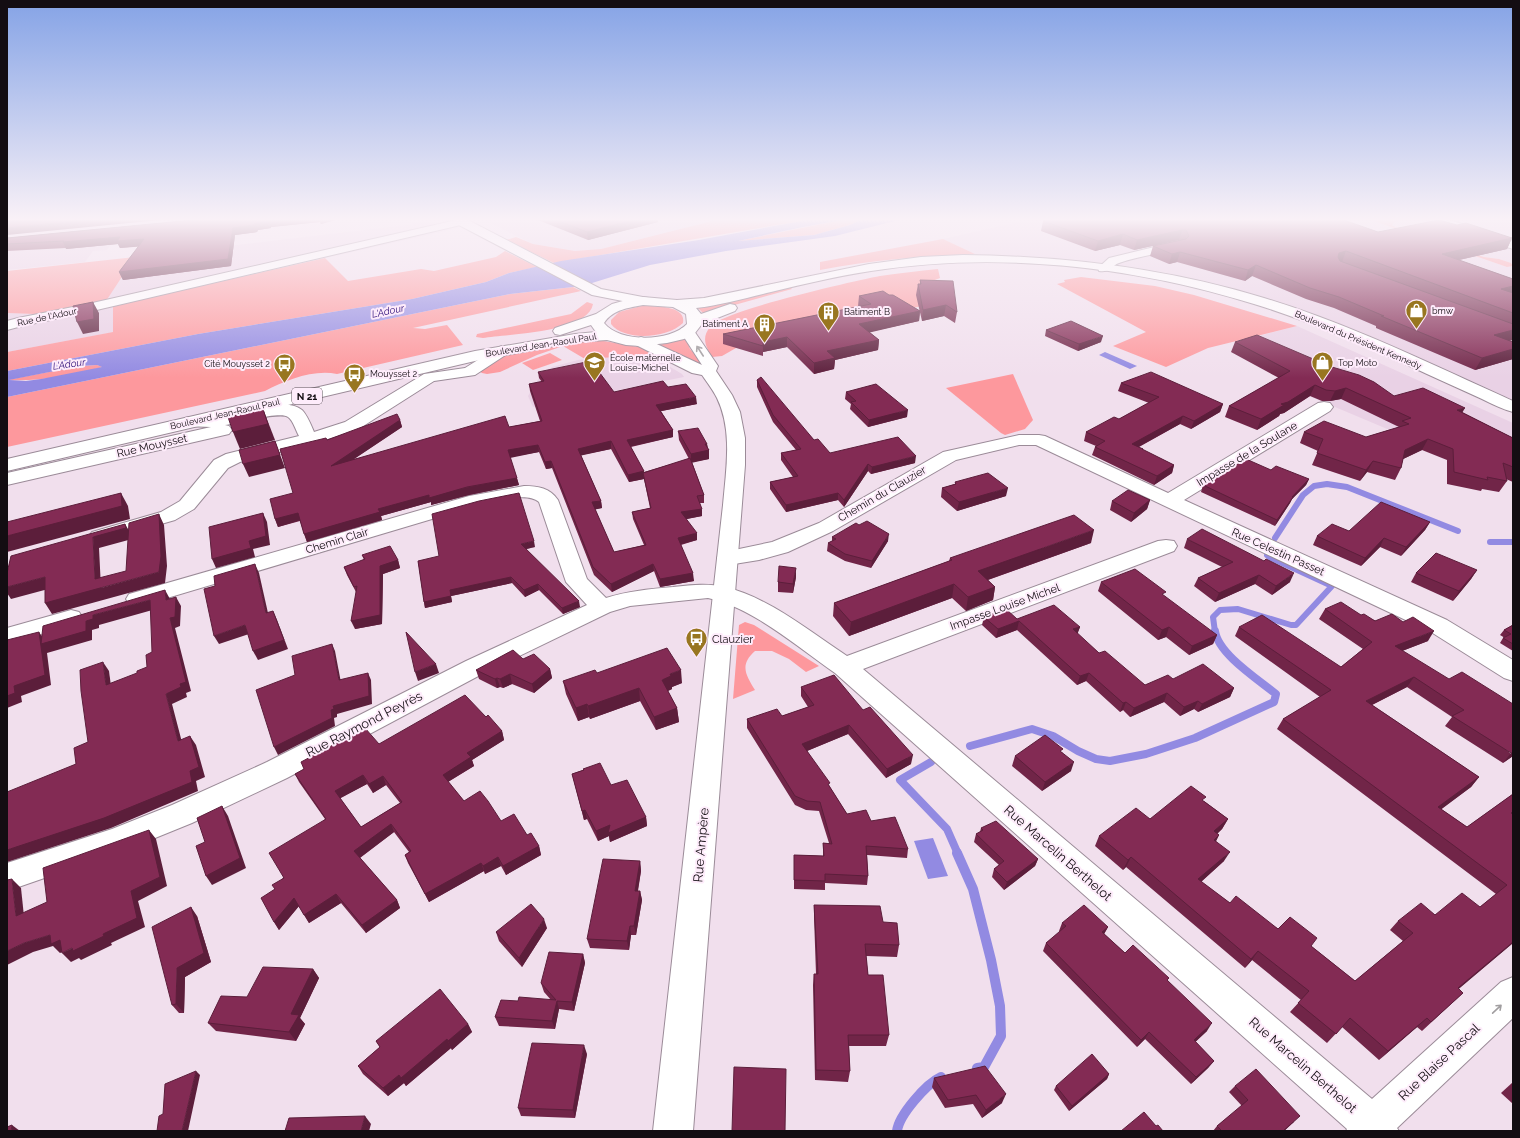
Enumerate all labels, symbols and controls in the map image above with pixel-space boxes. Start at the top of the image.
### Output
shop icon: bmw [1403,298,1429,331]
building icon: Batiment B [815,299,841,332]
water label: L'Adour [371,302,406,320]
street label: Rue de l'Adour [16,306,79,328]
place label: bmw [1432,306,1454,316]
place label: Batiment B [844,307,890,317]
street label: Boulevard du Président Kennedy [1293,309,1423,371]
building icon: Batiment A [751,311,777,344]
place label: Batiment A [702,319,748,329]
street label: Boulevard Jean-Raoul Paul [485,331,598,359]
one-way arrow [696,346,704,357]
school or university icon: École maternelle Louise-Michel [582,350,608,383]
shop icon: Top Moto [1310,350,1336,383]
bus stop icon: Cité Mouysset 2 [272,351,298,384]
place label: École maternelle Louise-Michel [610,352,682,373]
water label: L'Adour [52,356,87,372]
place label: Top Moto [1338,358,1377,368]
place label: Cité Mouysset 2 [204,359,270,369]
bus stop icon: Mouysset 2 [342,361,368,394]
place label: Mouysset 2 [370,369,418,379]
road number: N 21 [292,388,322,404]
street label: Boulevard Jean-Raoul Paul [169,396,281,431]
street label: Impasse de la Soulane [1194,419,1300,489]
street label: Rue Mouysset [115,431,189,460]
street label: Chemin du Clauzier [836,463,928,525]
street label: Chemin Clair [304,525,370,557]
street label: Rue Celestin Passet [1229,526,1327,578]
street label: Impasse Louise Michel [948,581,1062,633]
bus stop icon: Clauzier [684,626,710,659]
place label: Clauzier [712,633,753,646]
street label: Rue Raymond Peyrès [303,688,425,760]
street label: Rue Marcelin Berthelot [1001,802,1115,904]
street label: Rue Ampère [690,807,712,883]
one-way arrow [1491,1005,1501,1014]
street label: Rue Marcelin Berthelot [1246,1014,1360,1116]
street label: Rue Blaise Pascal [1395,1020,1483,1103]

